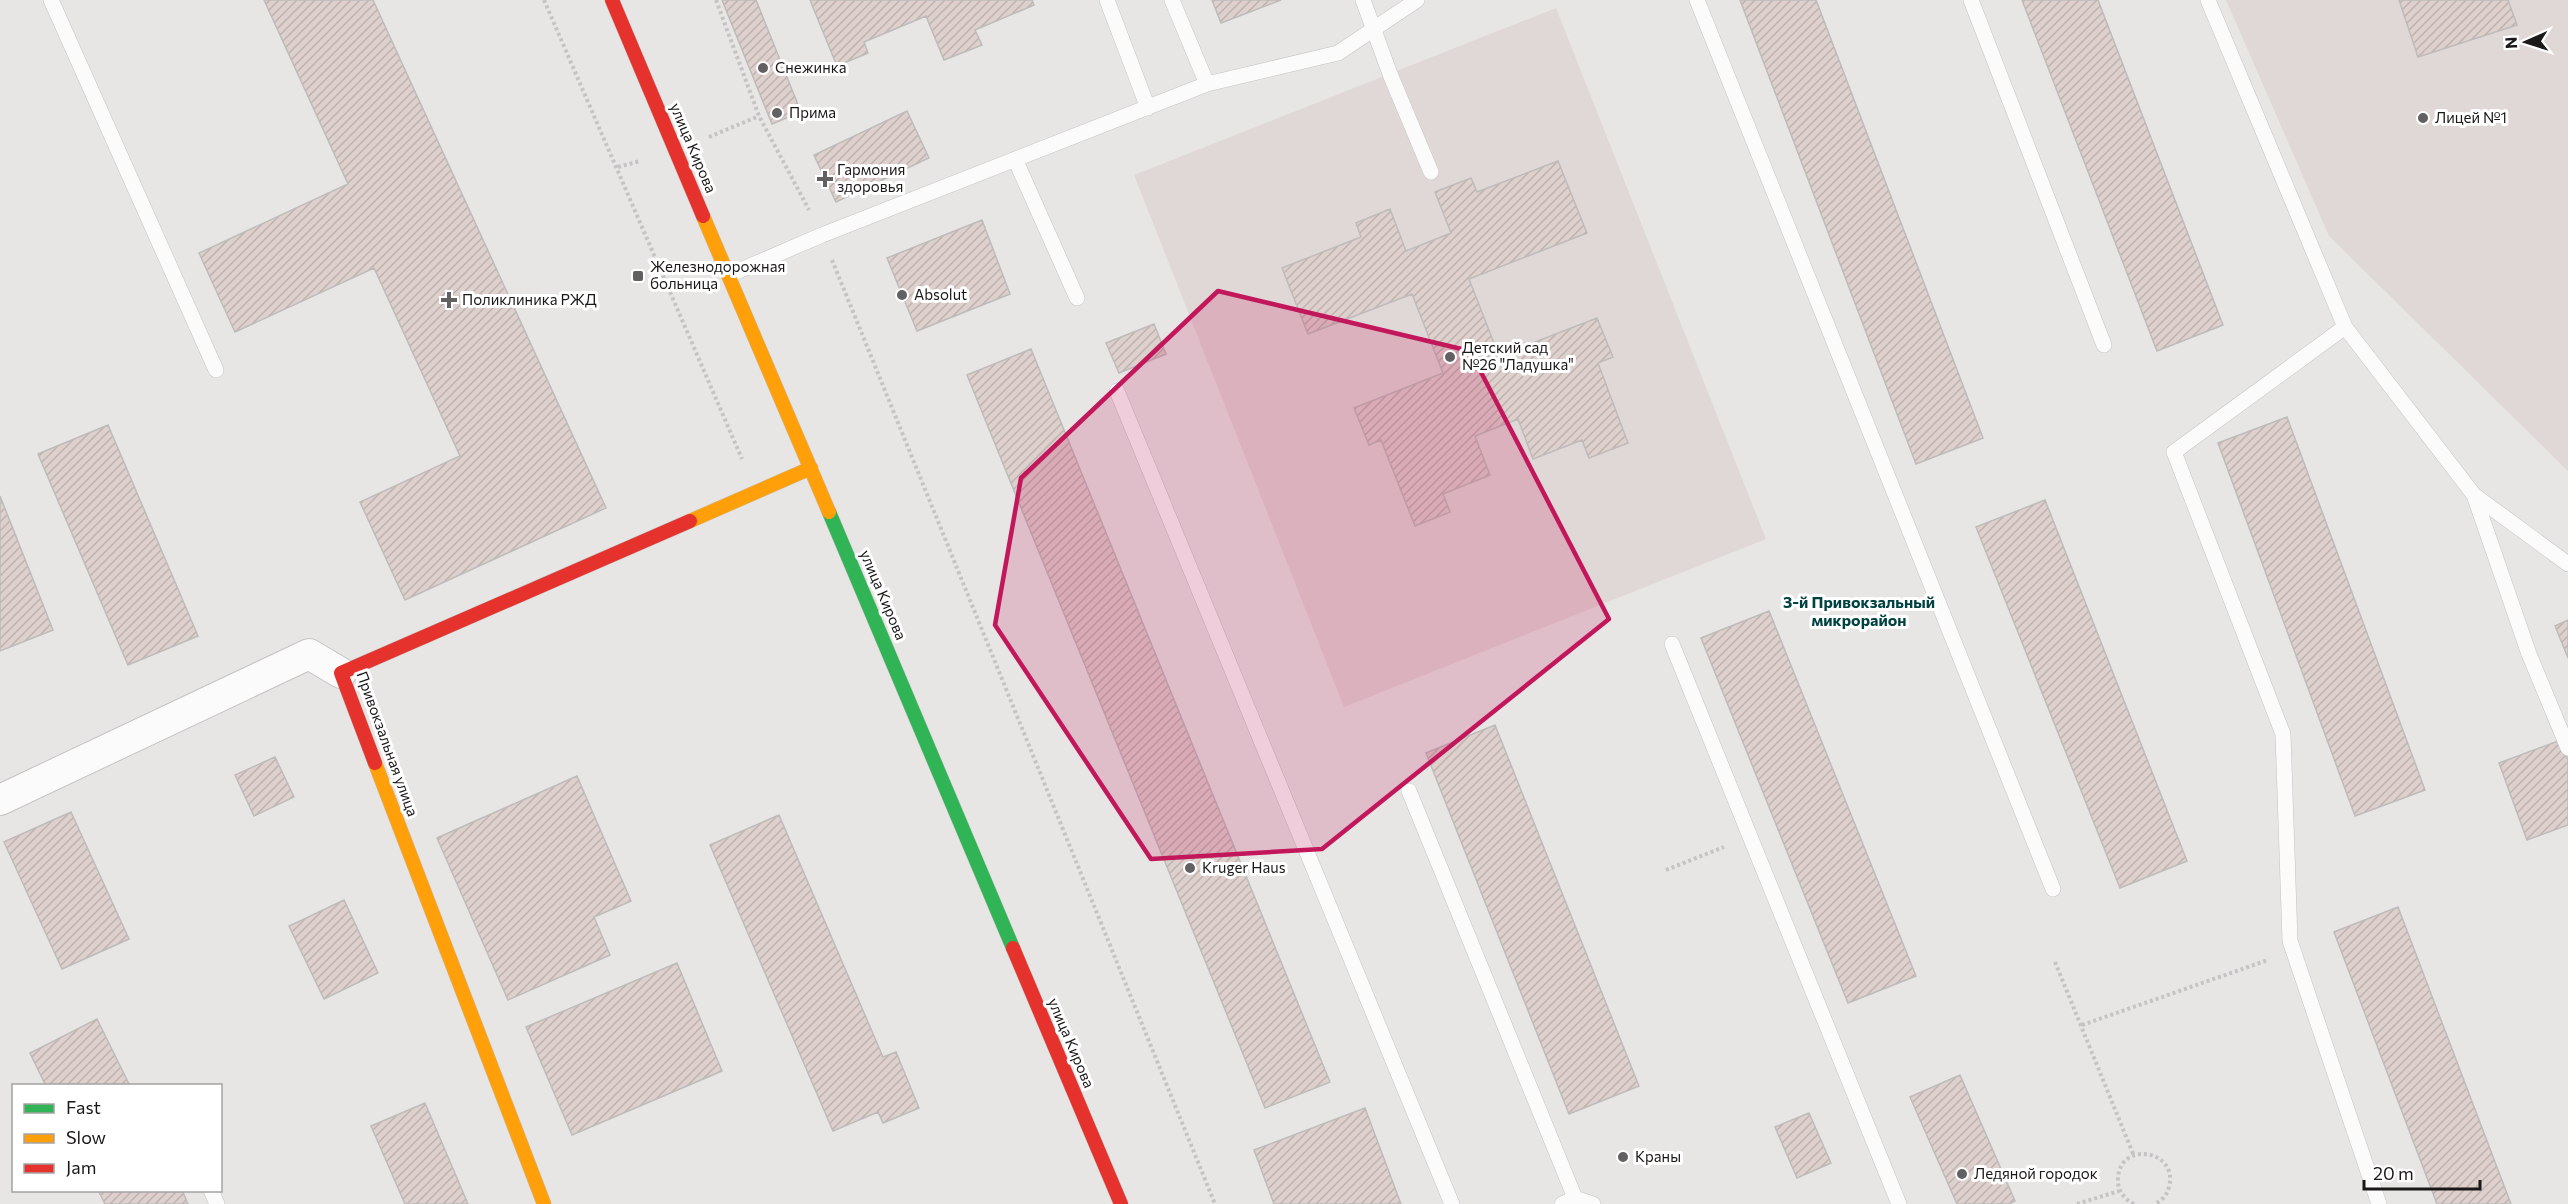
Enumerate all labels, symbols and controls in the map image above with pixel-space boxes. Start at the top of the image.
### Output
north arrow [2496,12,2556,72]
text: N [2501,36,2520,49]
place label: Снежинка [775,58,847,76]
marker: Снежинка [756,61,770,75]
street label: улица Кирова [667,100,721,195]
place label: Прима [789,103,836,121]
marker: Прима [770,106,784,120]
place label: Лицей №1 [2435,108,2507,126]
marker: Лицей №1 [2416,111,2430,125]
place label: Гармония здоровья [837,160,905,195]
marker: Гармония здоровья [818,172,832,186]
place label: Железнодорожная больница [650,257,785,292]
marker: Железнодорожная больница [631,269,645,283]
place label: Absolut [914,285,967,303]
marker: Absolut [895,288,909,302]
place label: Поликлиника РЖД [462,290,597,308]
marker: Поликлиника РЖД [440,291,458,309]
place label: Детский сад №26 "Ладушка" [1462,338,1574,373]
marker: Детский сад №26 "Ладушка" [1443,350,1457,364]
street label: улица Кирова [857,547,911,642]
district label: 3-й Привокзальный микрорайон [1783,592,1935,629]
street label: Привокзальная улица [353,669,423,819]
place label: Kruger Haus [1202,858,1286,876]
marker: Kruger Haus [1183,861,1197,875]
street label: улица Кирова [1045,995,1099,1090]
legend [12,1084,222,1192]
text: Fast [66,1096,101,1118]
text: Slow [66,1126,106,1148]
place label: Краны [1635,1147,1681,1165]
marker: Краны [1616,1150,1630,1164]
scale bar [2364,1153,2480,1191]
text: Jam [66,1156,96,1178]
text: 20 m [2373,1162,2414,1184]
place label: Ледяной городок [1974,1164,2098,1182]
marker: Ледяной городок [1955,1167,1969,1181]

